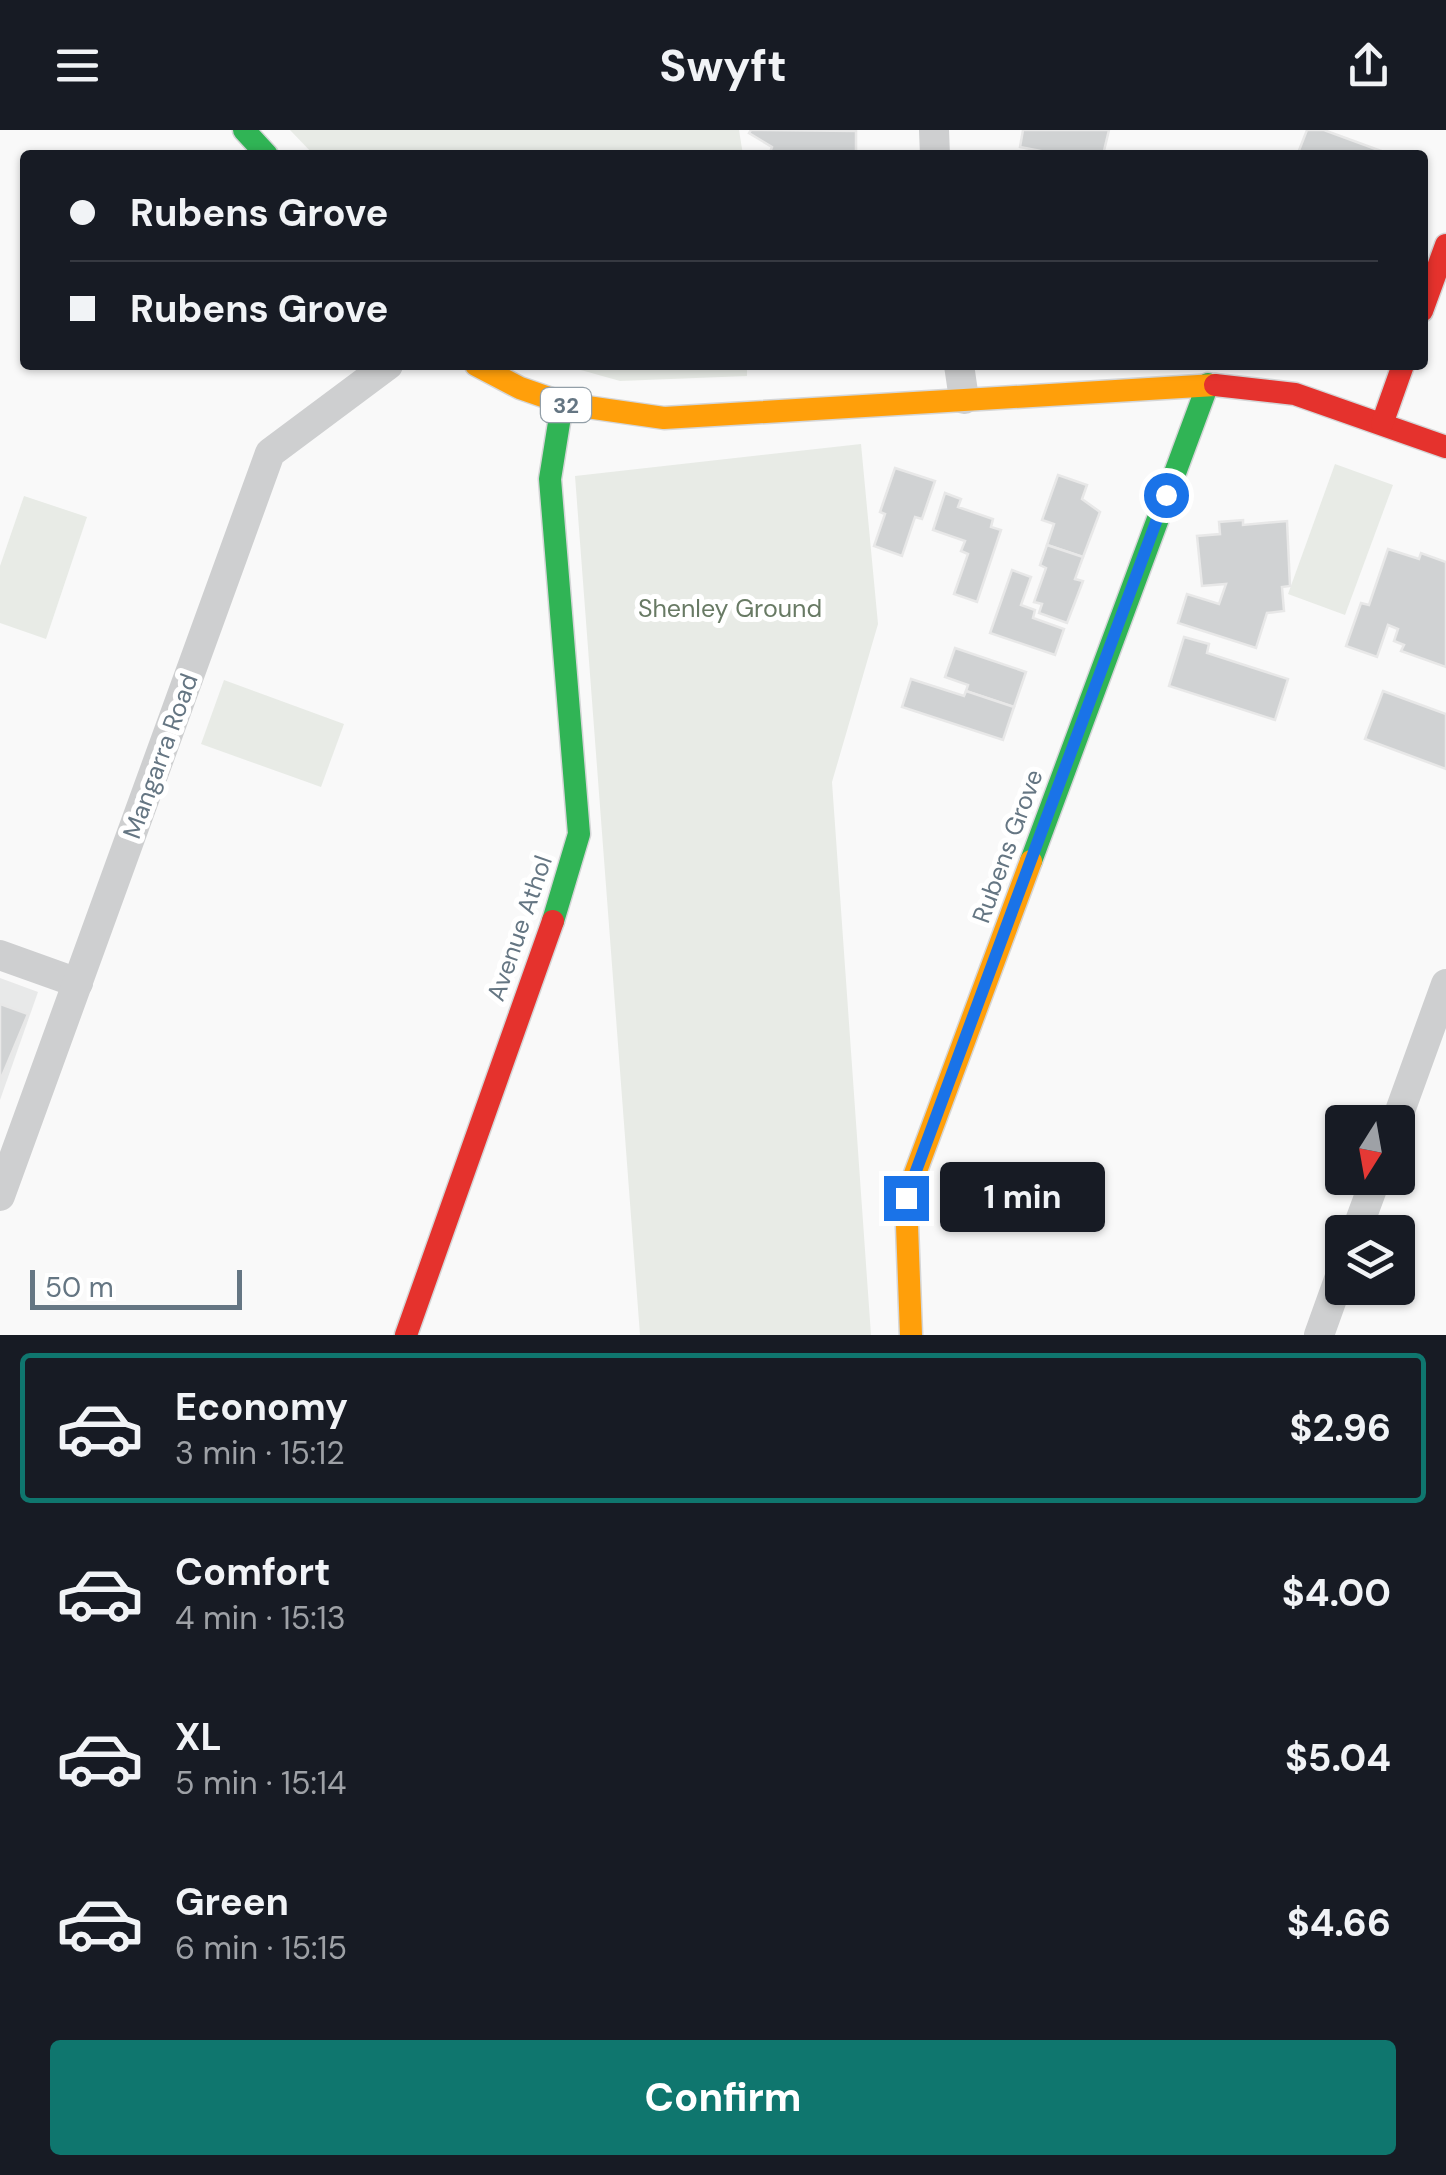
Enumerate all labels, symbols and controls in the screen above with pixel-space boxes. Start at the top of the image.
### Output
text: Swyft [659,36,787,95]
icon: menu [50,38,105,93]
icon: share [1341,38,1396,93]
text: Rubens Grove [130,188,388,238]
text: Rubens Grove [130,284,388,334]
road number: 32 [541,388,591,422]
route start [1144,473,1189,518]
park label: Shenley Ground [638,592,822,625]
street label: Mangarra Road [115,669,206,843]
street label: Rubens Grove [964,765,1051,928]
street label: Avenue Athol [479,851,560,1005]
north arrow [1325,1105,1415,1195]
map controls [1325,1105,1415,1305]
callout: 1 min [941,1163,1106,1233]
route end [884,1176,929,1221]
text: 1 min [984,1176,1061,1218]
button: layers [1325,1215,1415,1305]
scale bar [30,1265,242,1310]
text: 50 m [45,1269,114,1306]
text: Economy [175,1382,348,1432]
icon: car [55,1383,145,1473]
text: $2.96 [1289,1403,1391,1453]
text: 3 min · 15:12 [175,1432,345,1474]
text: Comfort [175,1547,331,1597]
icon: car [55,1548,145,1638]
text: $4.00 [1282,1568,1391,1618]
text: 4 min · 15:13 [175,1597,346,1639]
text: XL [175,1712,222,1762]
icon: car [55,1713,145,1803]
text: $5.04 [1285,1733,1391,1783]
text: 5 min · 15:14 [175,1762,346,1804]
text: Green [175,1877,289,1927]
icon: car [55,1878,145,1968]
text: $4.66 [1287,1898,1391,1948]
text: 6 min · 15:15 [175,1927,347,1969]
button: Confirm [50,2040,1396,2155]

